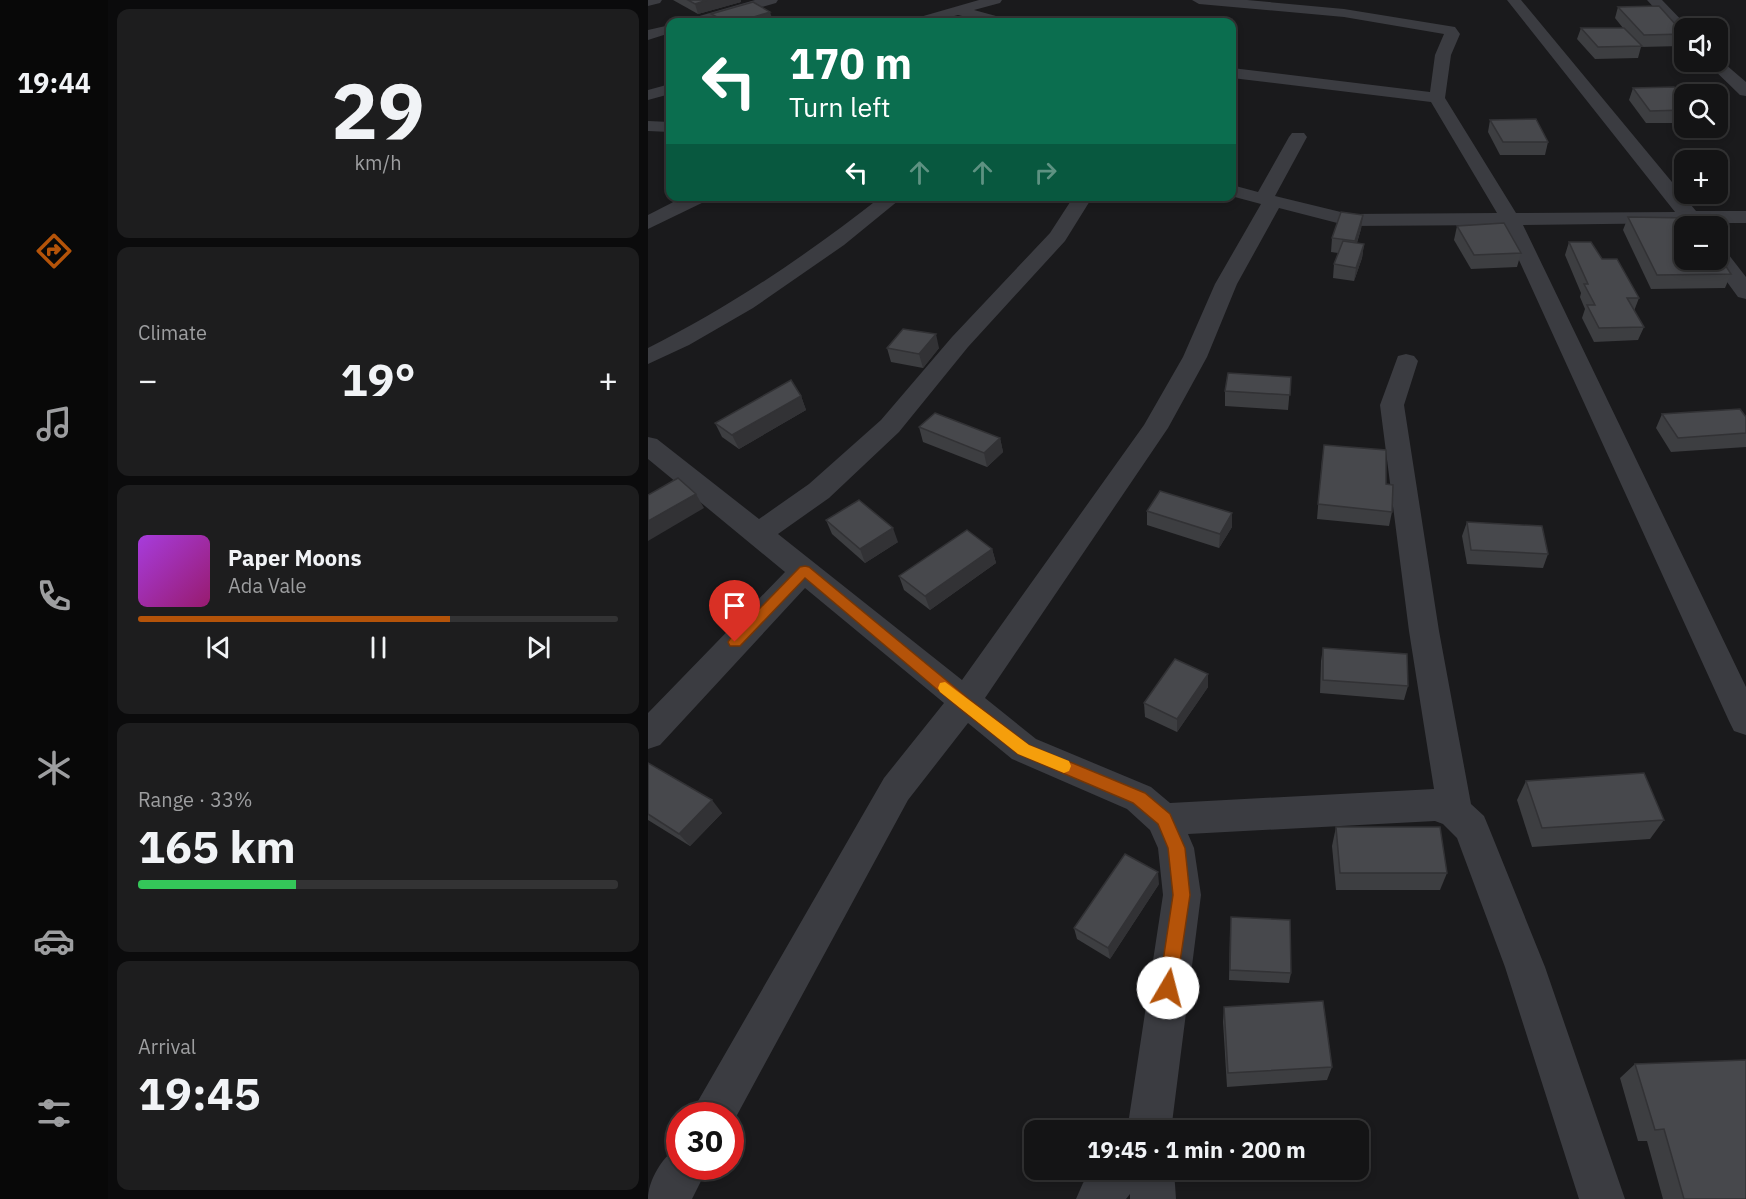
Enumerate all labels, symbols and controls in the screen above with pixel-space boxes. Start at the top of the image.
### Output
map controls [1674,18,1728,270]
button: sound [1674,18,1728,72]
text: 170 m [789,36,912,91]
icon: left [690,42,768,120]
text: 29 [331,59,425,160]
text: 19:44 [17,65,91,100]
button: search [1674,84,1728,138]
text: Turn left [789,89,890,124]
text: km/h [354,149,402,176]
button: + [1674,150,1728,204]
icon: left [840,156,873,189]
icon: ahead [903,156,936,189]
icon: ahead [966,156,999,189]
icon: right [1029,156,1062,189]
button: − [1674,216,1728,270]
icon: directions [33,230,75,272]
text: Climate [138,319,207,346]
text: 19° [340,350,416,408]
text: − [138,358,158,401]
text: + [598,358,618,401]
icon: music [33,403,75,445]
text: Paper Moons [228,543,361,572]
text: Ada Vale [228,572,307,599]
icon: phone [33,575,75,617]
pin [709,580,760,642]
icon: arrive [718,589,751,622]
icon: previous [202,631,235,664]
icon: pause [362,631,395,664]
icon: next [522,631,555,664]
icon: climate [33,747,75,789]
text: Range · 33% [138,786,253,813]
text: 165 km [138,817,296,875]
icon: car [33,920,75,962]
position arrow [1136,956,1200,1020]
text: Arrival [138,1033,196,1060]
text: 19:45 [138,1064,261,1122]
icon: filters [33,1092,75,1134]
speed limit sign: 30 [666,1102,744,1180]
text: 19:45 · 1 min · 200 m [1087,1135,1306,1164]

